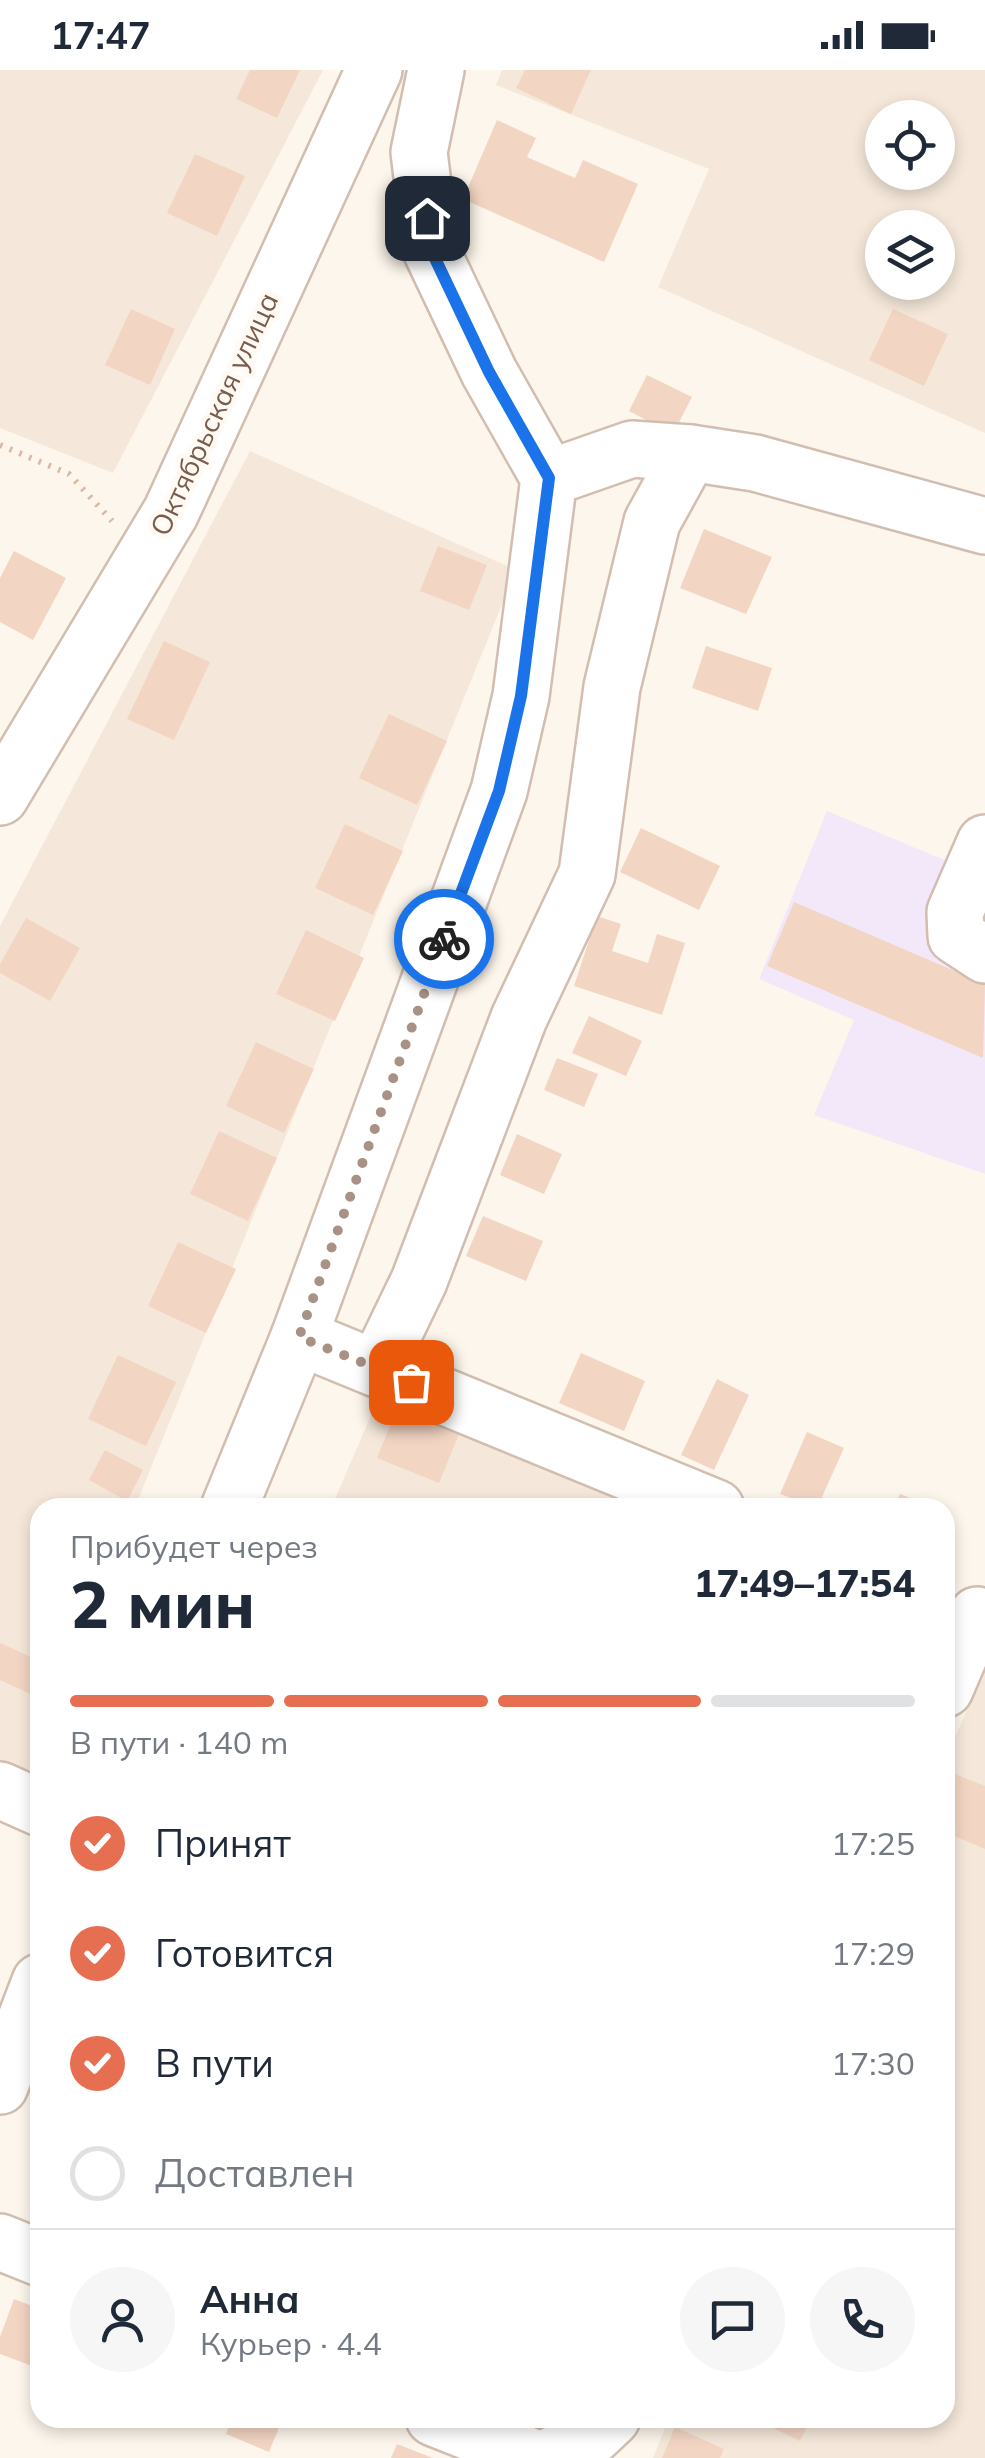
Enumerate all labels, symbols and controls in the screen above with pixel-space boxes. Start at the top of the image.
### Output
text: 17:47 [50,11,151,59]
map controls [865,100,955,300]
button: locate [865,100,955,190]
pin [385,176,470,261]
icon: home [400,191,455,246]
button: layers [865,210,955,300]
street label: Октябрьская улица [142,287,285,541]
courier [394,889,494,989]
icon: bike [417,912,472,967]
pin [369,1340,454,1425]
icon: bag [384,1355,439,1410]
text: Прибудет через [70,1526,318,1566]
text: 17:49–17:54 [694,1559,915,1607]
text: 2 мин [70,1563,255,1644]
text: В пути · 140 m [70,1722,288,1762]
icon: check [70,1816,125,1871]
text: Принят [155,1819,291,1867]
text: 17:25 [831,1823,915,1863]
icon: check [70,1926,125,1981]
text: Готовится [155,1929,334,1977]
text: 17:29 [831,1933,915,1973]
icon: check [70,2036,125,2091]
text: В пути [155,2039,274,2087]
text: 17:30 [831,2043,915,2083]
text: Доставлен [155,2149,355,2197]
button: person [70,2267,175,2372]
button: chat [680,2267,785,2372]
button: phone [810,2267,915,2372]
text: Анна [200,2275,300,2323]
text: Курьер · 4.4 [200,2323,382,2363]

